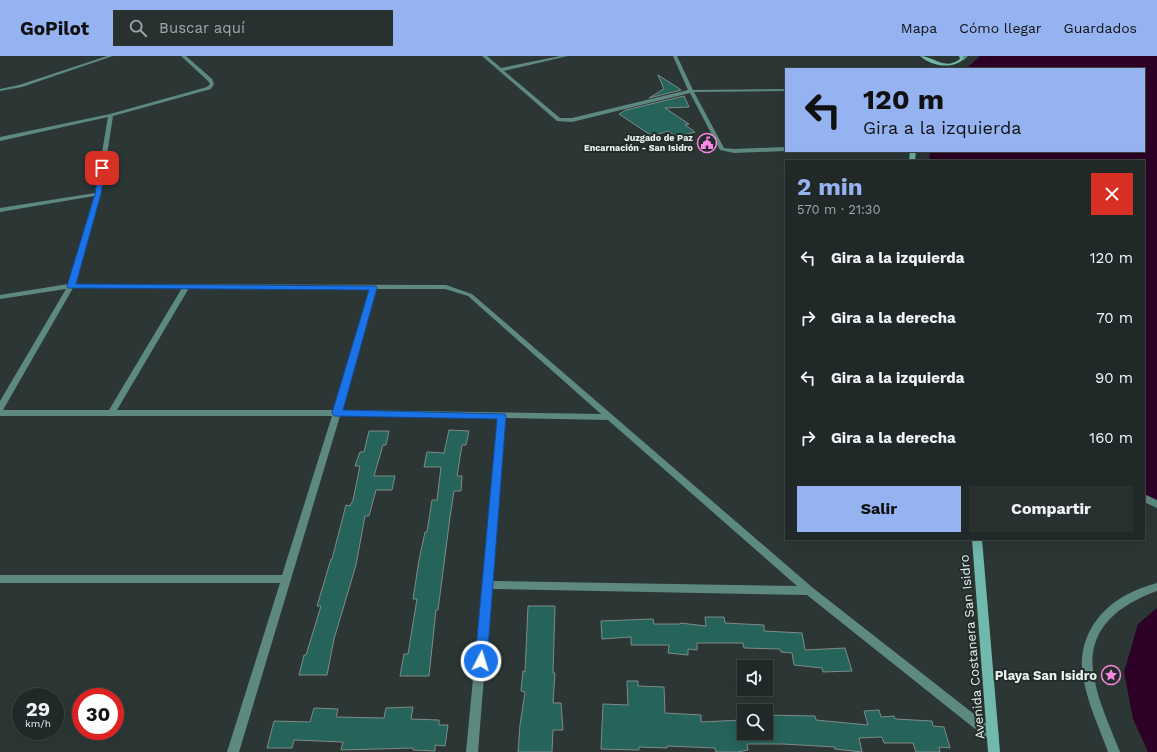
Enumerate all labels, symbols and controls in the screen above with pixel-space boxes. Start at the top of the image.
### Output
search box [113,10,393,46]
text: GoPilot [20,17,89,40]
icon: search [127,17,149,39]
text: Buscar aquí [159,19,245,37]
text: Mapa [901,20,937,36]
text: Cómo llegar [959,20,1042,36]
text: Guardados [1064,20,1137,36]
text: 120 m [863,83,944,116]
icon: left [797,84,849,136]
text: Gira a la izquierda [863,117,1022,138]
public building icon: Juzgado de Paz Encarnación - San Isidro [696,132,718,154]
place label: Juzgado de Paz Encarnación - San Isidro [584,133,694,153]
pin [85,151,119,185]
icon: arrive [91,157,113,179]
text: 2 min [797,173,863,201]
button: close [1091,173,1133,215]
text: 570 m · 21:30 [797,202,880,217]
icon: left [797,247,819,269]
text: Gira a la izquierda [831,249,964,267]
text: 120 m [1090,249,1133,267]
icon: right [797,307,819,329]
text: Gira a la derecha [831,309,956,327]
text: 70 m [1096,309,1133,327]
icon: left [797,367,819,389]
text: Gira a la izquierda [831,369,964,387]
text: 90 m [1095,369,1133,387]
icon: right [797,427,819,449]
text: Gira a la derecha [831,429,956,447]
text: 160 m [1089,429,1133,447]
button: Salir [797,486,961,532]
button: Compartir [969,486,1133,532]
street label: Avenida Costanera San Isidro [956,554,988,740]
position arrow [460,640,502,682]
map controls [737,660,773,740]
button: sound [737,660,773,696]
place icon: Playa San Isidro [1100,664,1122,686]
place label: Playa San Isidro [995,668,1097,683]
speed limit sign: 30 [72,688,124,740]
text: 29 [26,697,50,721]
button: search [737,704,773,740]
text: km/h [25,718,51,729]

